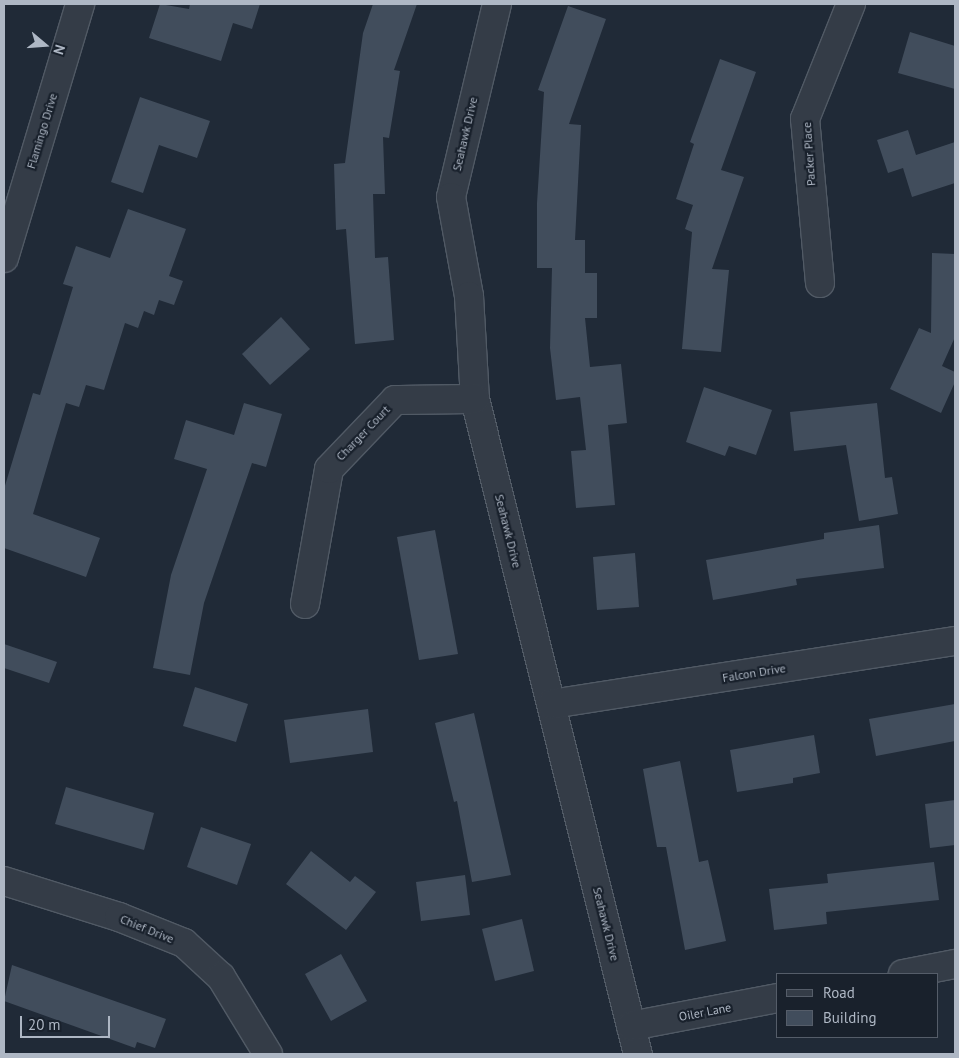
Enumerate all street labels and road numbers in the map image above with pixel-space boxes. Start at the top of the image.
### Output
street label: Flamingo Drive [24,92,60,170]
street label: Seahawk Drive [449,96,481,172]
street label: Packer Place [800,122,818,186]
street label: Charger Court [333,402,393,464]
street label: Seahawk Drive [492,493,524,569]
street label: Falcon Drive [721,661,787,685]
street label: Seahawk Drive [590,886,622,962]
street label: Chief Drive [118,912,176,946]
street label: Oiler Lane [678,1000,732,1024]

